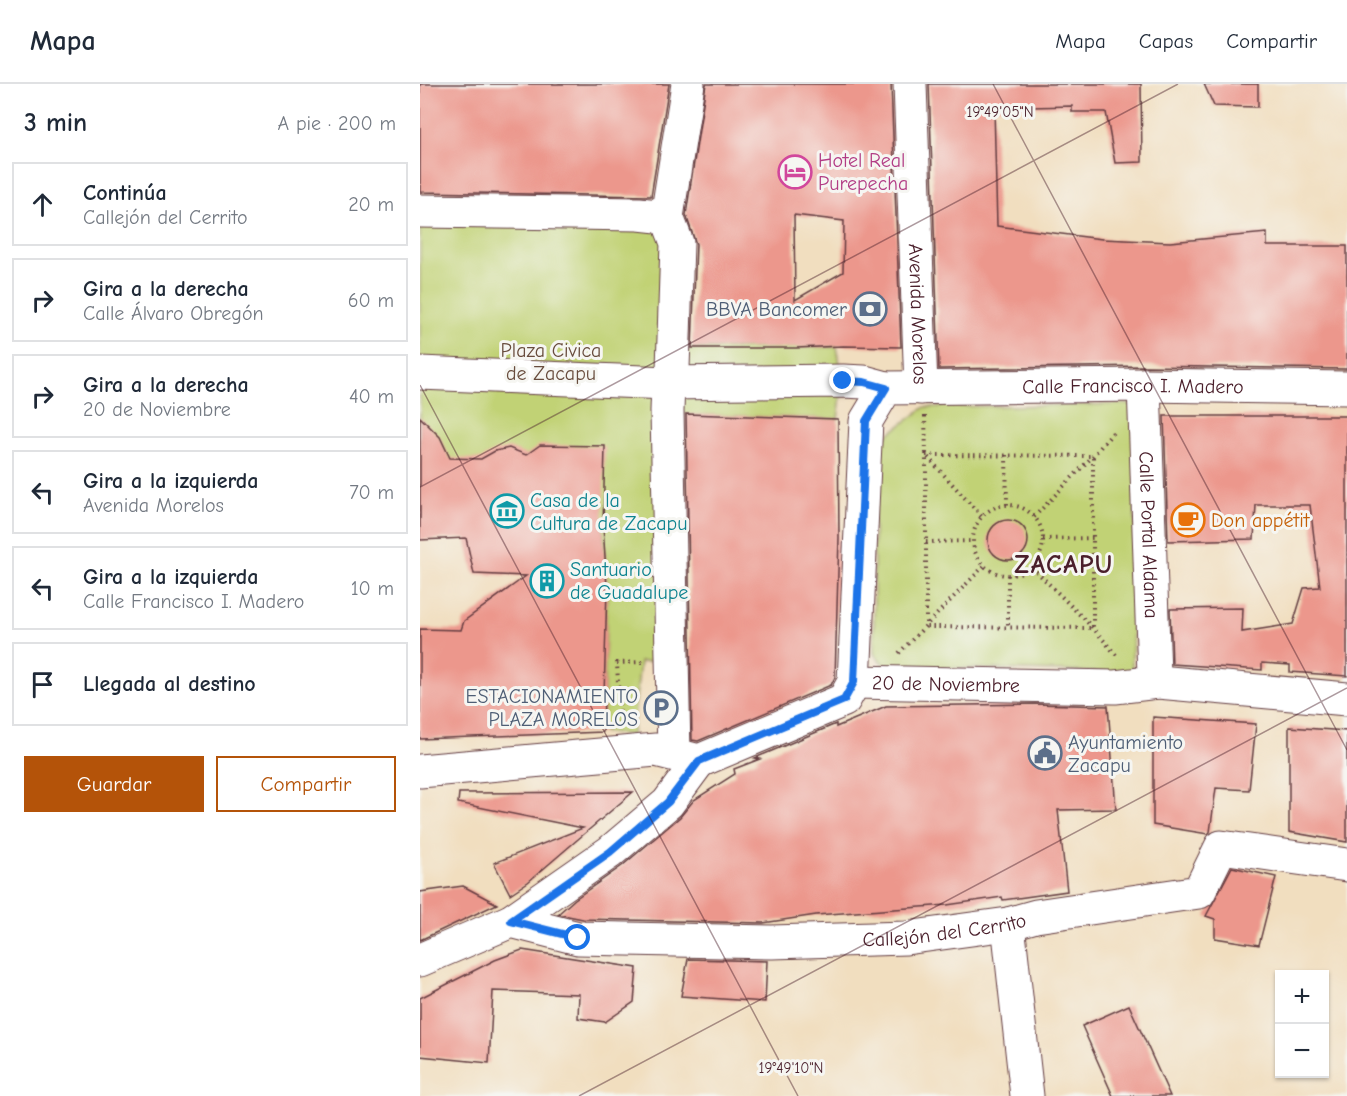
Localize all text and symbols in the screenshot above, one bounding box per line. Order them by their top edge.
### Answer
text: Mapa [30,25,96,57]
text: Mapa [1055,29,1106,53]
text: Capas [1139,29,1193,53]
text: Compartir [1226,29,1317,53]
text: 19°49'05"N [966,103,1034,121]
text: 3 min [24,108,87,138]
text: A pie · 200 m [278,112,396,135]
place label: Hotel Real Purepecha [818,149,908,195]
hotel icon: Hotel Real Purepecha [777,154,813,190]
text: Continúa [83,180,167,206]
icon: ahead [26,188,59,221]
text: 20 m [348,193,394,216]
text: Callejón del Cerrito [83,206,248,229]
street label: Avenida Morelos [904,243,932,385]
text: Gira a la derecha [83,276,249,302]
icon: right [26,284,59,317]
text: 60 m [348,289,394,312]
bank icon: BBVA Bancomer [852,291,888,327]
place label: BBVA Bancomer [706,298,847,321]
text: Calle Álvaro Obregón [83,302,264,325]
park label: Plaza Civica de Zacapu [501,339,601,385]
route end [829,367,855,393]
text: Gira a la derecha [83,372,249,398]
street label: Calle Francisco I. Madero [1022,373,1244,398]
icon: right [26,380,59,413]
text: 40 m [349,385,394,408]
text: 20 de Noviembre [83,398,231,421]
street label: Calle Portal Aldama [1135,451,1164,619]
text: Gira a la izquierda [83,468,258,494]
icon: left [26,476,59,509]
text: 70 m [349,481,394,504]
place label: Casa de la Cultura de Zacapu [530,489,687,535]
museum icon: Casa de la Cultura de Zacapu [489,493,525,529]
text: Avenida Morelos [83,494,224,517]
cafe icon: Don appétit [1170,502,1206,538]
place label: Don appétit [1211,509,1311,532]
district label: ZACAPU [1014,550,1114,580]
place label: Santuario de Guadalupe [570,558,688,604]
building icon: Santuario de Guadalupe [529,563,565,599]
text: Gira a la izquierda [83,564,258,590]
icon: left [26,572,59,605]
text: 10 m [351,577,394,600]
text: Calle Francisco I. Madero [83,590,304,613]
icon: arrive [26,668,59,701]
text: Llegada al destino [83,671,256,697]
street label: 20 de Noviembre [872,671,1020,697]
place label: ESTACIONAMIENTO PLAZA MORELOS [465,685,638,731]
parking icon: ESTACIONAMIENTO PLAZA MORELOS [643,690,679,726]
place label: Ayuntamiento Zacapu [1068,731,1183,777]
public building icon: Ayuntamiento Zacapu [1027,735,1063,771]
button: Guardar [24,756,204,812]
button: Compartir [216,756,396,812]
street label: Callejón del Cerrito [862,908,1029,951]
route start [564,924,590,950]
map controls [1275,970,1329,1078]
button: + [1275,970,1329,1024]
button: − [1275,1024,1329,1078]
text: 19°49'10"N [759,1059,823,1077]

